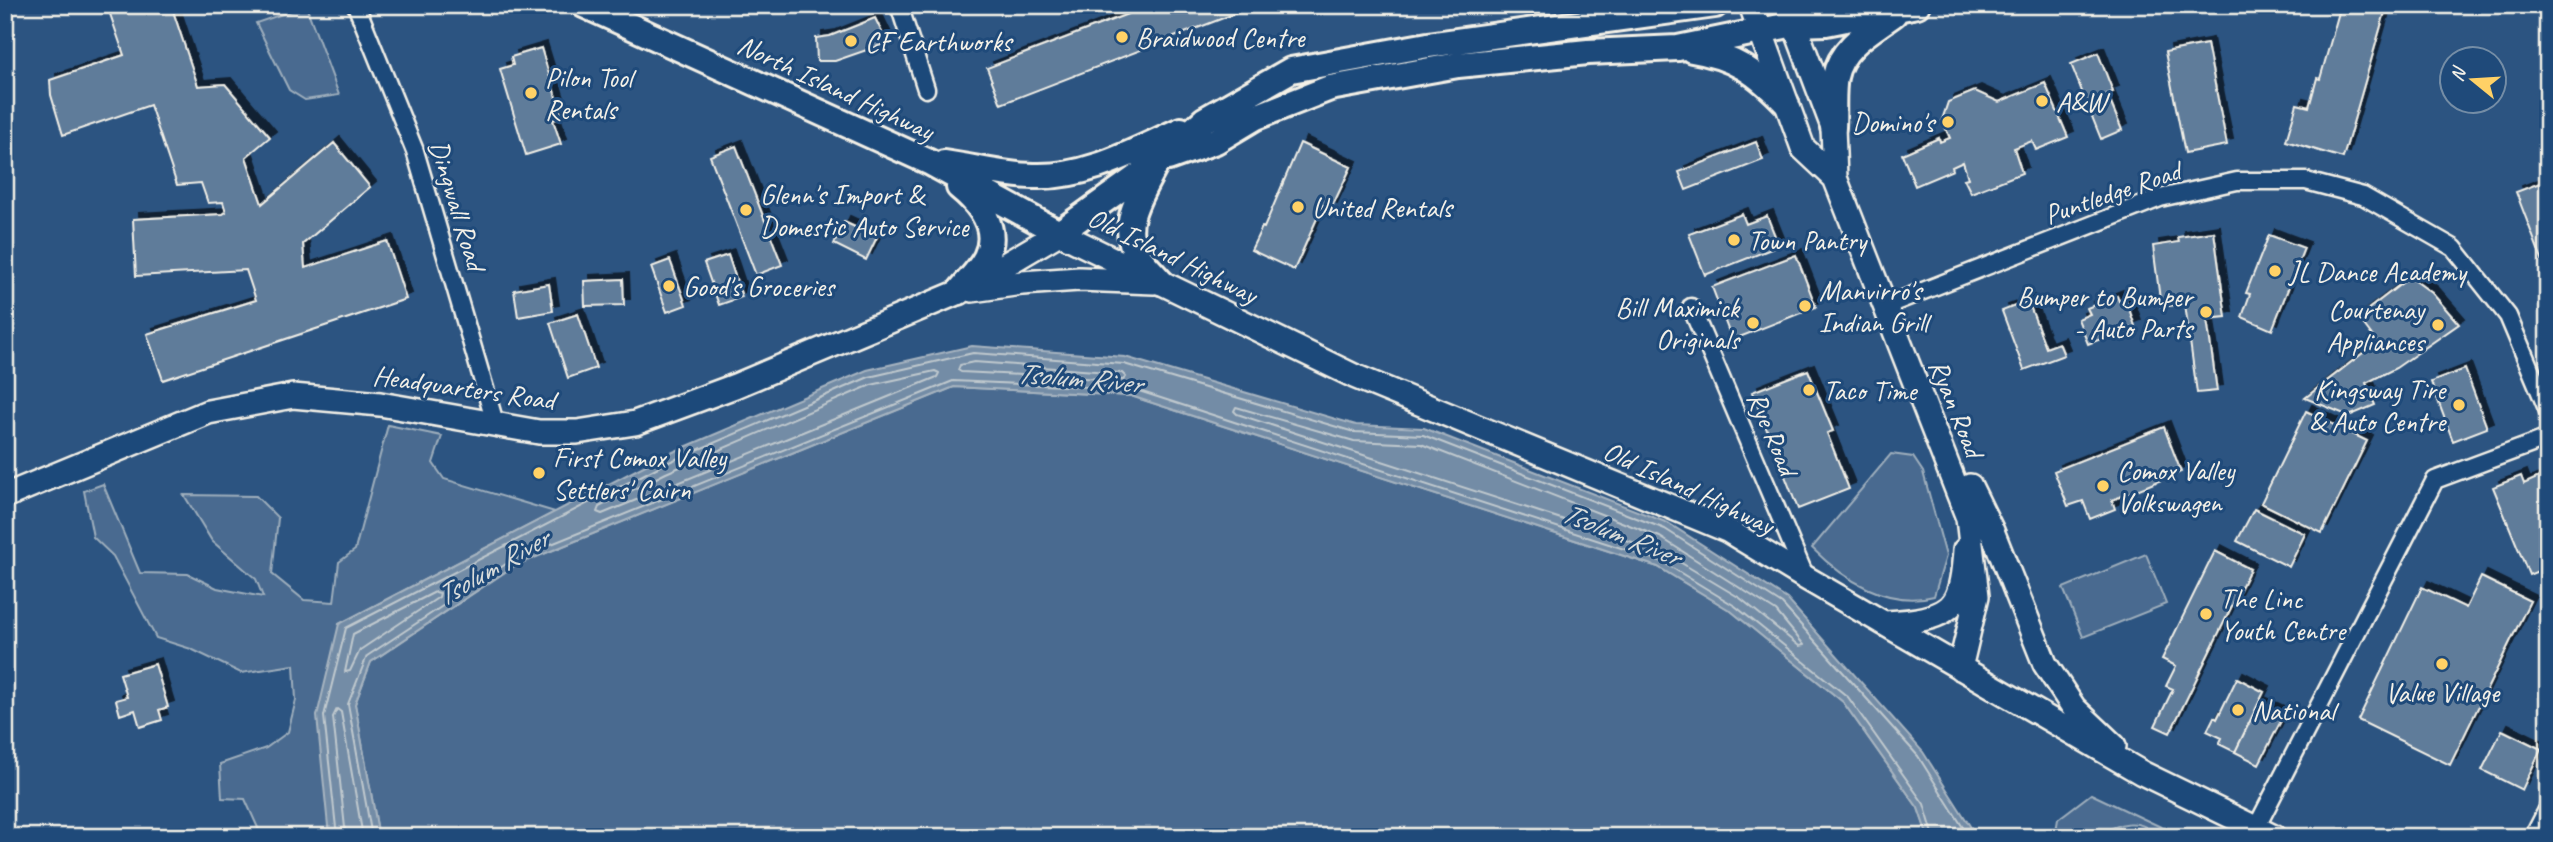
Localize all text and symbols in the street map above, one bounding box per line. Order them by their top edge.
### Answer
place label: Braidwood Centre [1136,20,1306,55]
place label: CF Earthworks [865,24,1014,59]
street label: North Island Highway [732,27,942,149]
marker: Braidwood Centre [1114,29,1130,45]
marker: CF Earthworks [843,33,859,49]
north arrow [2438,46,2508,116]
place label: Pilon Tool Rentals [545,60,638,127]
text: N [2445,63,2472,84]
place label: A&W [2056,84,2111,119]
marker: Pilon Tool Rentals [523,85,539,101]
marker: A&W [2034,93,2050,109]
place label: Domino's [1851,105,1936,140]
marker: Domino's [1940,114,1956,130]
street label: Dingwall Road [421,136,495,278]
street label: Puntledge Road [2039,152,2189,232]
place label: Glenn's Import & Domestic Auto Service [760,177,970,244]
place label: United Rentals [1312,190,1454,225]
street label: Old Island Highway [1082,199,1265,313]
marker: United Rentals [1290,199,1306,215]
marker: Glenn's Import & Domestic Auto Service [738,202,754,218]
place label: Town Pantry [1748,223,1868,258]
marker: Town Pantry [1726,232,1742,248]
place label: JL Dance Academy [2287,254,2468,289]
marker: JL Dance Academy [2267,263,2283,279]
place label: Good's Groceries [683,269,837,304]
place label: Manvirro's Indian Grill [1819,273,1933,340]
marker: Good's Groceries [661,278,677,294]
place label: Bumper to Bumper - Auto Parts [2017,279,2195,346]
place label: Bill Maximick Originals [1615,290,1741,357]
place label: Courtenay Appliances [2327,292,2426,359]
marker: Manvirro's Indian Grill [1797,298,1813,314]
marker: Bumper to Bumper - Auto Parts [2198,304,2214,320]
marker: Bill Maximick Originals [1745,315,1761,331]
marker: Courtenay Appliances [2430,317,2446,333]
water label: Tsolum River [1015,354,1147,403]
street label: Ryan Road [1921,354,1993,466]
street label: Headquarters Road [371,357,561,418]
place label: Kingsway Tire & Auto Centre [2309,372,2447,439]
place label: Taco Time [1823,373,1918,408]
marker: Taco Time [1801,382,1817,398]
street label: Rye Road [1739,386,1807,484]
marker: Kingsway Tire & Auto Centre [2451,397,2467,413]
street label: Old Island Highway [1598,433,1782,543]
place label: First Comox Valley Settlers' Cairn [553,440,728,507]
place label: Comox Valley Volkswagen [2117,453,2237,520]
marker: First Comox Valley Settlers' Cairn [531,465,547,481]
marker: Comox Valley Volkswagen [2095,478,2111,494]
water label: Tsolum River [1556,493,1690,577]
water label: Tsolum River [429,517,559,615]
place label: The Linc Youth Centre [2220,581,2347,648]
marker: The Linc Youth Centre [2198,606,2214,622]
marker: Value Village [2434,656,2450,672]
place label: Value Village [2385,675,2501,710]
place label: National [2252,693,2340,728]
marker: National [2230,702,2246,718]

